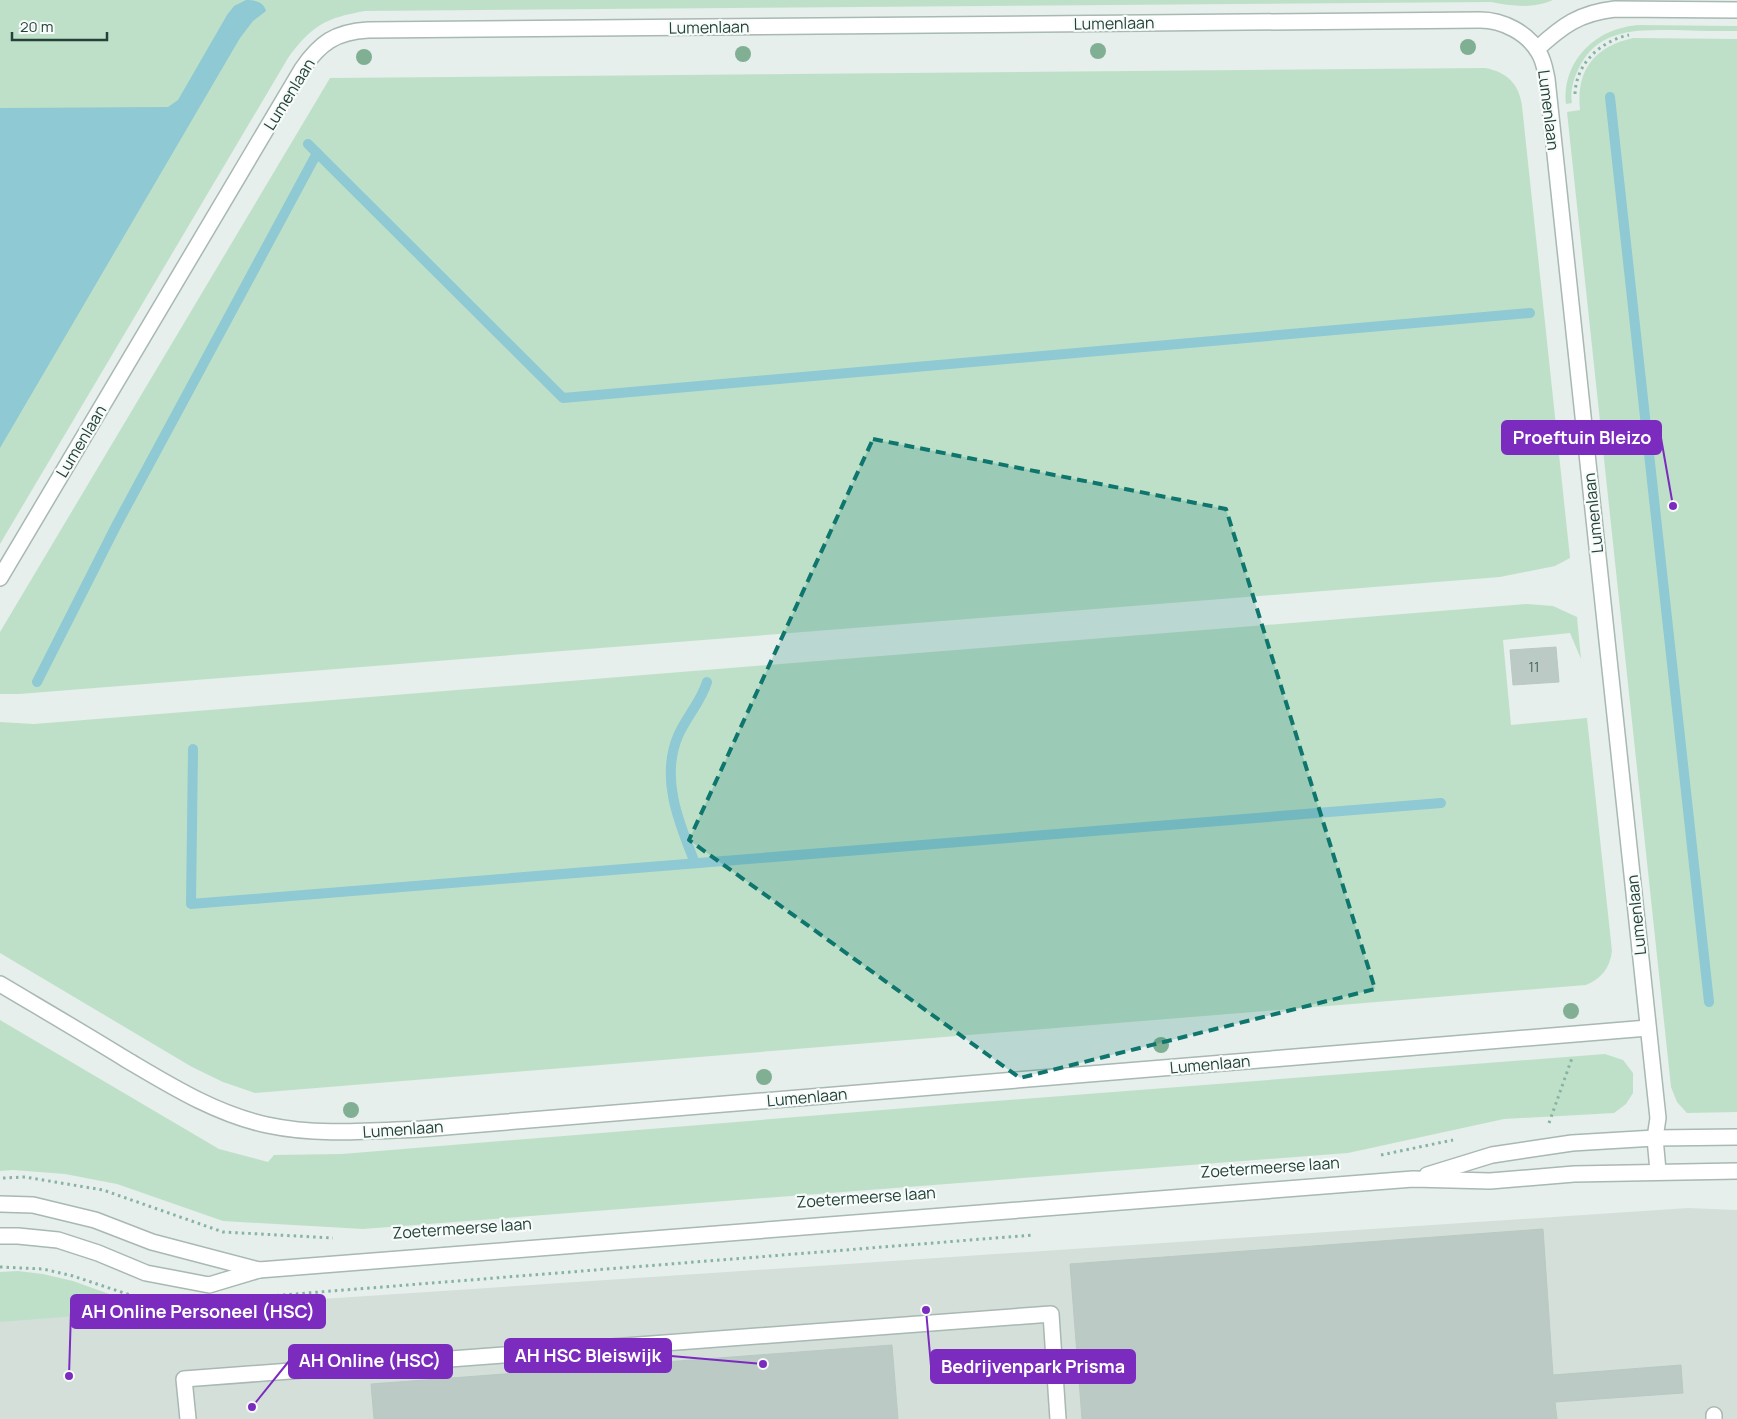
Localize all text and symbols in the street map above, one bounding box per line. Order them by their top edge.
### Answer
scale bar [12,10,108,42]
street label: Lumenlaan [1073,11,1155,35]
street label: Lumenlaan [668,15,750,39]
text: 20 m [20,16,53,37]
street label: Lumenlaan [258,54,320,134]
street label: Lumenlaan [1533,69,1565,151]
street label: Lumenlaan [51,401,111,481]
callout: Proeftuin Bleizo [1502,421,1661,454]
text: Proeftuin Bleizo [1513,425,1651,449]
street label: Lumenlaan [1578,472,1608,554]
house number: 11 [1529,657,1539,676]
street label: Lumenlaan [1621,874,1651,956]
street label: Lumenlaan [1169,1050,1251,1078]
street label: Lumenlaan [766,1083,848,1111]
street label: Lumenlaan [362,1115,444,1143]
street label: Zoetermeerse laan [1200,1151,1340,1183]
street label: Zoetermeerse laan [796,1181,936,1213]
street label: Zoetermeerse laan [392,1212,532,1244]
callout: AH Online Personeel (HSC) [71,1295,325,1328]
text: AH Online Personeel (HSC) [81,1299,315,1323]
callout: AH HSC Bleiswijk [505,1339,671,1372]
text: AH HSC Bleiswijk [515,1343,663,1367]
callout: AH Online (HSC) [289,1345,452,1378]
text: AH Online (HSC) [299,1348,441,1372]
callout: Bedrijvenpark Prisma [931,1350,1135,1383]
text: Bedrijvenpark Prisma [941,1354,1125,1378]

